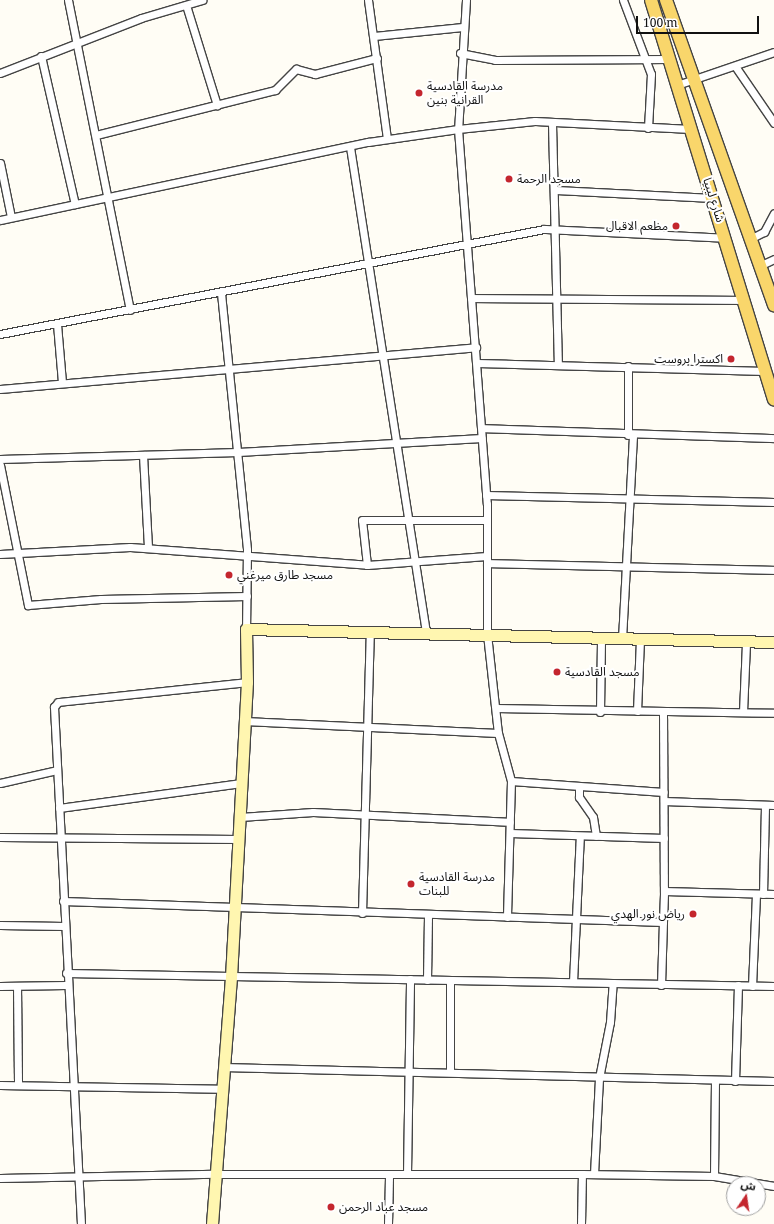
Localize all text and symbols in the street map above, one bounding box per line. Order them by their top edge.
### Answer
scale bar [638,8,761,34]
text: 100 m [643,14,678,31]
place label: مدرسة القادسية القرانية بنين [427,79,503,107]
marker: مدرسة القادسية القرانية بنين [414,88,424,98]
place label: مسجد الرحمة [517,172,581,186]
marker: مسجد الرحمة [504,174,514,184]
street label: شارع ليبيا [700,176,728,224]
place label: مظعم الاقبال [606,219,668,233]
marker: مظعم الاقبال [671,221,681,231]
place label: اكسترا بروست [654,352,723,366]
marker: اكسترا بروست [726,354,736,364]
place label: مسجد طارق ميرغني [237,568,333,582]
marker: مسجد طارق ميرغني [224,570,234,580]
place label: مسجد القادسية [565,665,639,679]
marker: مسجد القادسية [552,667,562,677]
place label: مدرسة القادسية للبنات [419,870,495,898]
marker: مدرسة القادسية للبنات [406,879,416,889]
place label: رياض نور الهدي [611,907,685,921]
marker: رياض نور الهدي [688,909,698,919]
north arrow [726,1176,766,1216]
text: ش [740,1176,758,1194]
place label: مسجد عباد الرحمن [339,1200,428,1214]
marker: مسجد عباد الرحمن [326,1202,336,1212]

